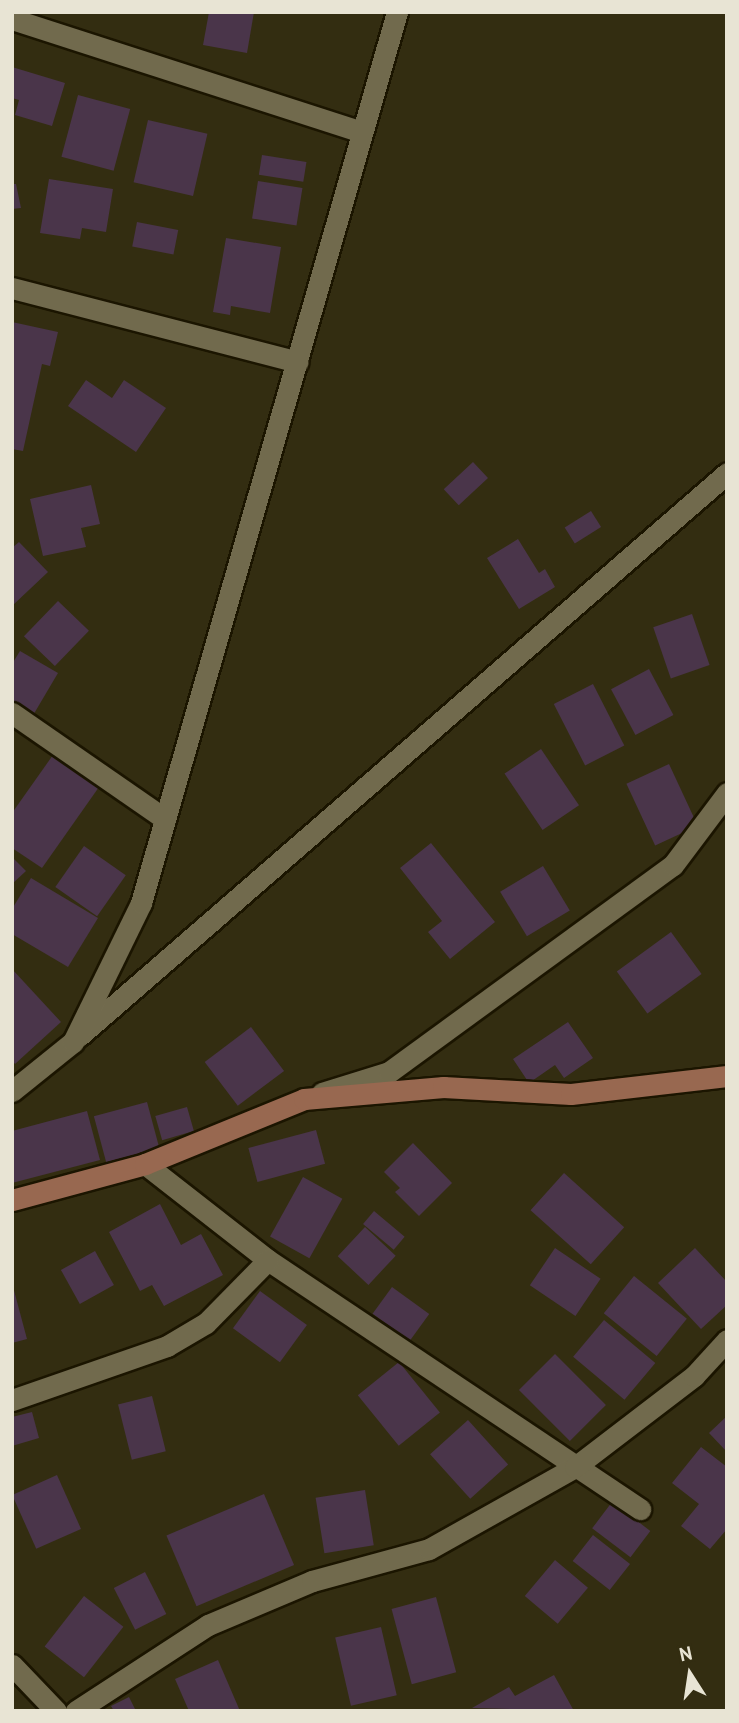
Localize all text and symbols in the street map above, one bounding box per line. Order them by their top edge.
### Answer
north arrow [655,1639,725,1709]
text: N [677,1640,694,1666]

